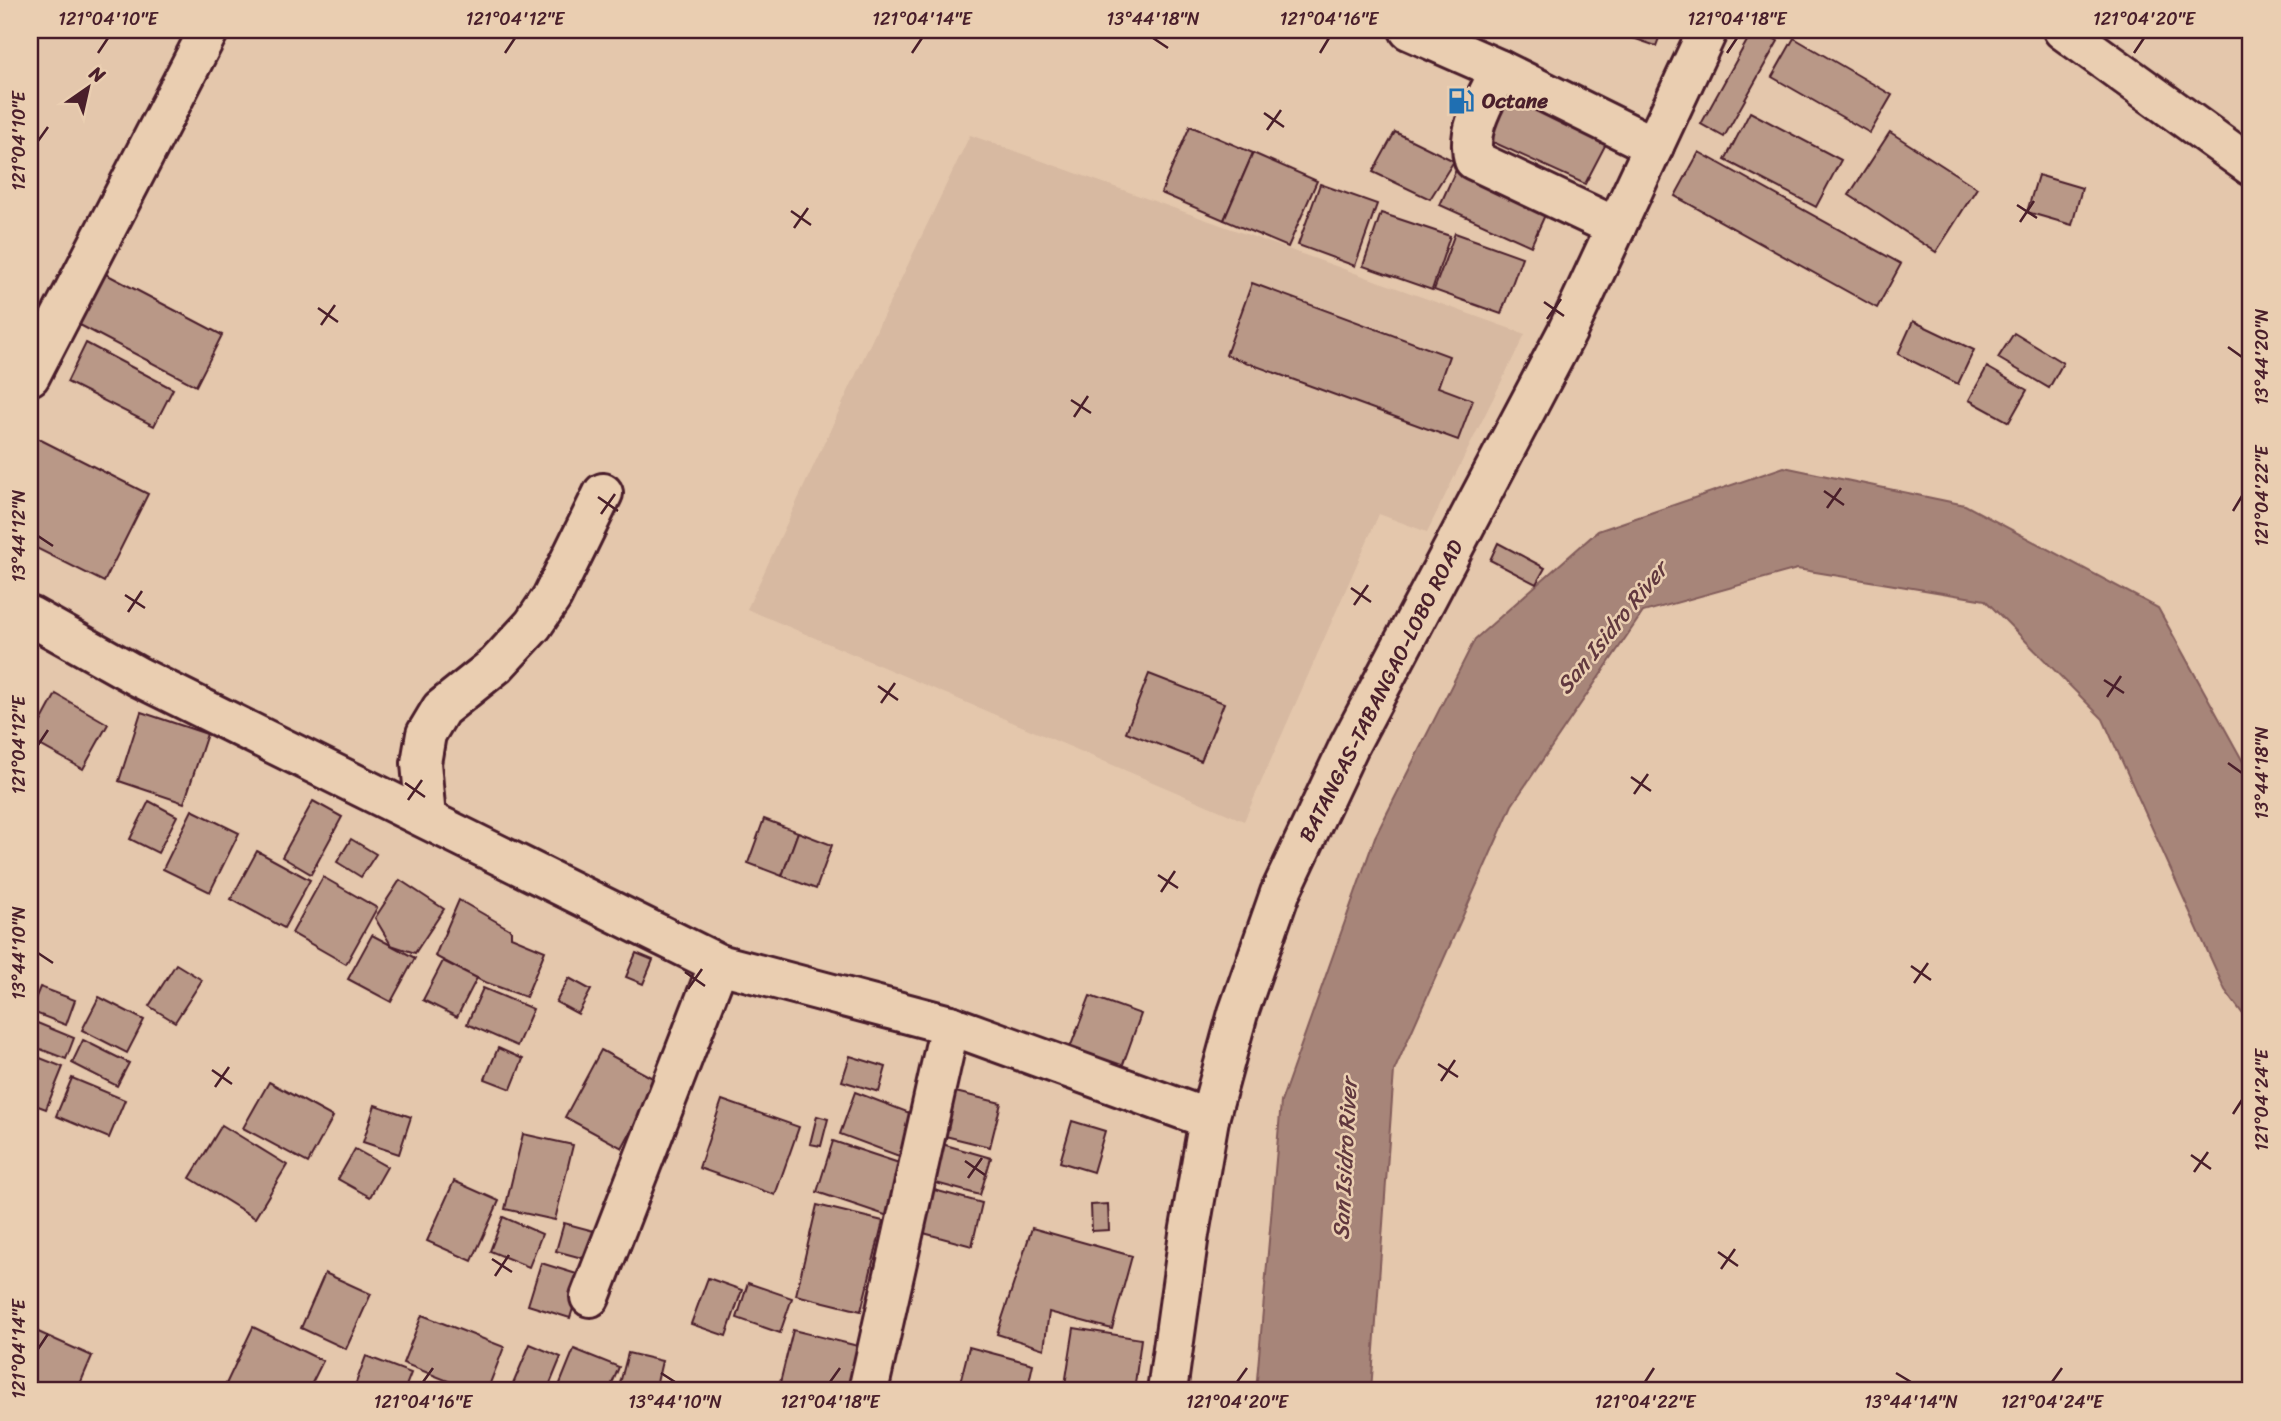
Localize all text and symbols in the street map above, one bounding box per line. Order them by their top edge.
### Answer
text: 121°04'10"E [58,3,159,35]
text: 121°04'12"E [466,3,565,35]
text: 121°04'14"E [872,3,973,35]
text: 13°44'18"N [1106,3,1200,35]
text: 121°04'16"E [1280,3,1379,35]
text: 121°04'18"E [1688,3,1787,35]
text: 121°04'20"E [2093,3,2196,35]
north arrow [52,52,122,122]
text: N [82,56,113,92]
place label: Octane [1482,82,1548,120]
fuel station icon: Octane [1446,86,1476,116]
text: 121°04'10"E [3,90,35,191]
text: 13°44'20"N [2246,308,2278,405]
text: 121°04'22"E [2246,444,2278,547]
text: 13°44'12"N [3,489,35,582]
street label: BATANGAS-TABANGAO-LOBO ROAD [1288,533,1474,849]
water label: San Isidro River [1545,550,1681,704]
text: 121°04'12"E [3,695,35,794]
text: 13°44'18"N [2246,726,2278,820]
text: 13°44'10"N [3,906,35,1000]
text: 121°04'24"E [2246,1048,2278,1151]
water label: San Isidro River [1320,1074,1370,1241]
text: 121°04'14"E [3,1298,35,1399]
text: 121°04'16"E [374,1386,473,1418]
text: 13°44'10"N [628,1386,722,1418]
text: 121°04'18"E [781,1386,880,1418]
text: 121°04'20"E [1186,1386,1289,1418]
text: 121°04'22"E [1594,1386,1697,1418]
text: 13°44'14"N [1864,1386,1958,1418]
text: 121°04'24"E [2001,1386,2104,1418]

